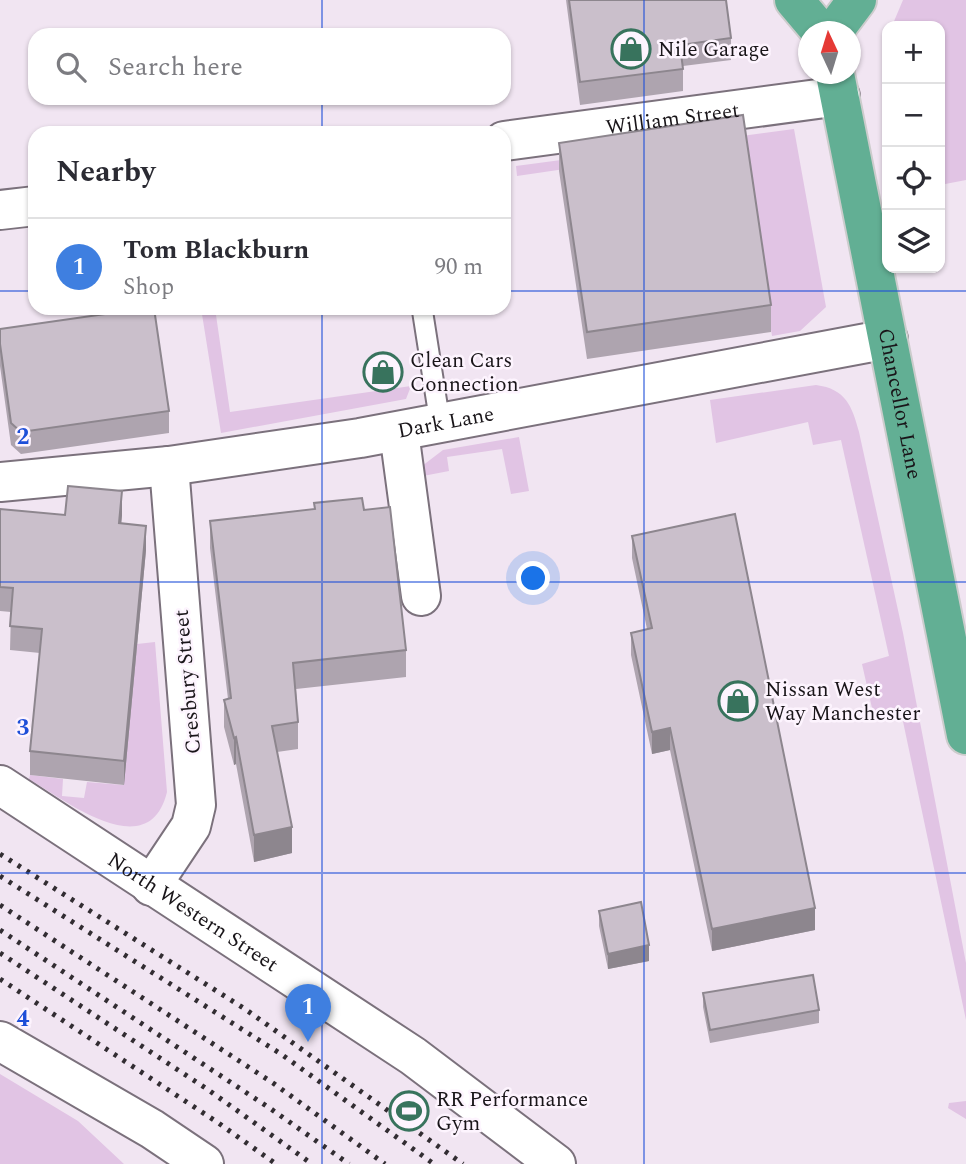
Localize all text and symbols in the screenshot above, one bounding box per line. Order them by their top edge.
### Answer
north arrow [798,21,861,84]
map controls [882,21,945,273]
button: + [882,21,945,84]
search box [28,28,511,105]
shop icon: Nile Garage [610,28,652,70]
place label: Nile Garage [658,34,769,66]
text: Search here [108,47,243,87]
icon: search [52,48,90,86]
button: − [882,84,945,147]
street label: William Street [604,95,742,144]
button: locate [882,147,945,210]
text: Nearby [56,149,155,195]
button: layers [882,210,945,273]
text: Tom Blackburn [123,230,309,270]
text: 1 [73,250,85,285]
text: 90 m [434,250,483,285]
text: Shop [123,270,174,305]
street label: Chancellor Lane [869,325,930,482]
place label: Clean Cars Connection [410,345,519,401]
shop icon: Clean Cars Connection [362,351,404,393]
street label: Dark Lane [395,398,497,448]
text: 2 [17,420,30,455]
your location [516,561,550,595]
street label: Cresbury Street [166,608,210,755]
place label: Nissan West Way Manchester [765,674,921,730]
shop icon: Nissan West Way Manchester [717,680,759,722]
text: 3 [17,711,30,746]
street label: North Western Street [101,845,285,981]
pin: 1 [285,984,331,1042]
text: 4 [17,1002,30,1037]
place label: RR Performance Gym [436,1084,588,1140]
sports icon: RR Performance Gym [388,1090,430,1132]

